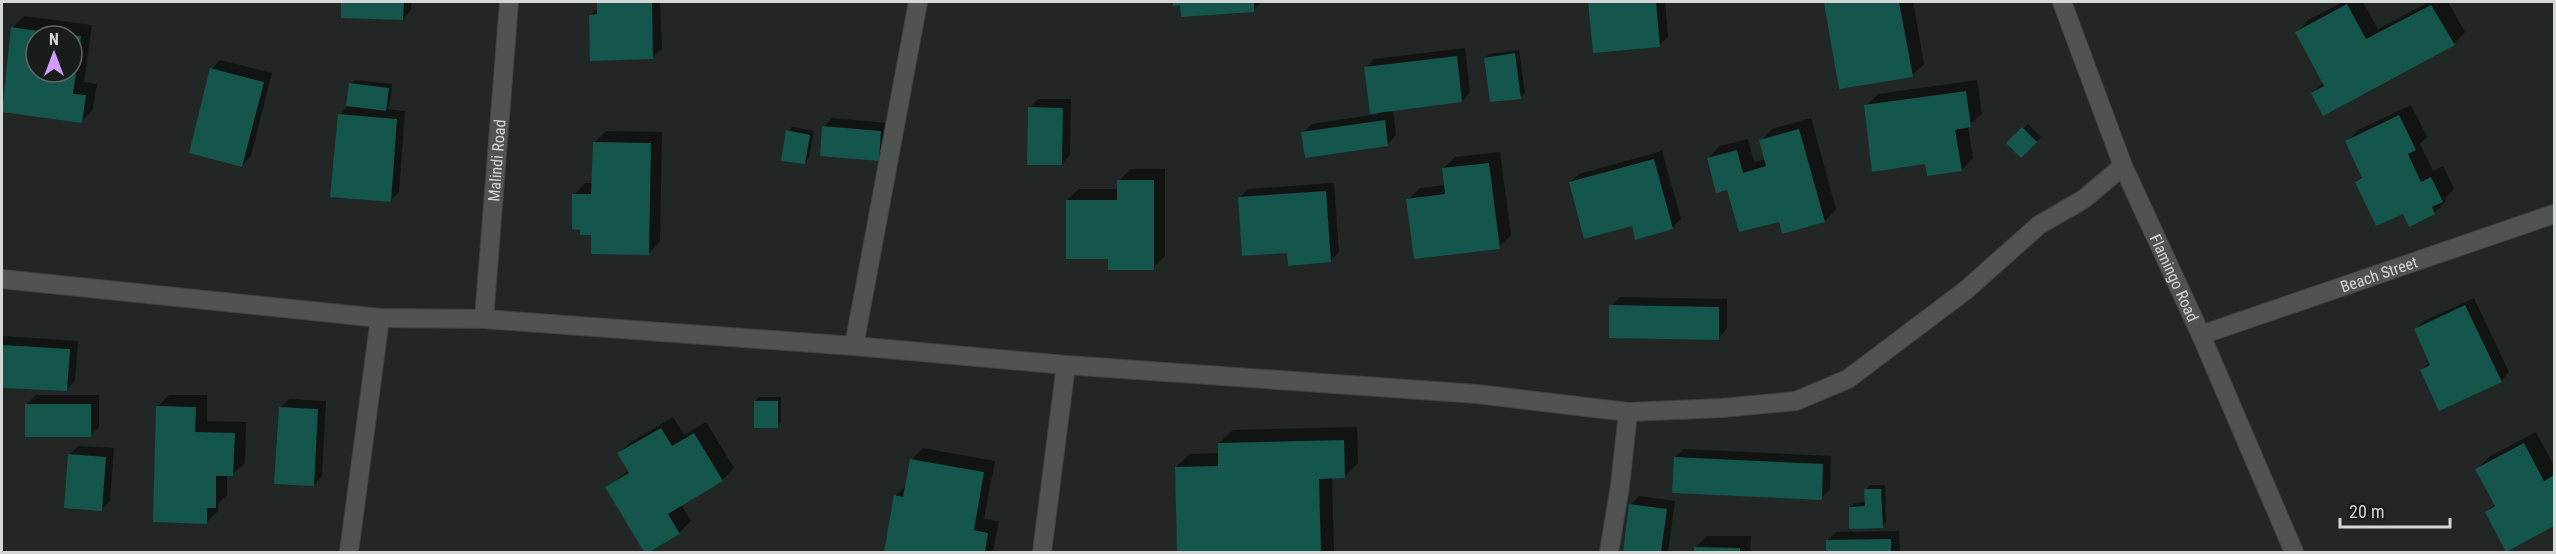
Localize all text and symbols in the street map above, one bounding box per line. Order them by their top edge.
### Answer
north arrow [24,24,84,84]
text: N [49,30,59,49]
street label: Malindi Road [484,119,510,202]
street label: Flamingo Road [2146,231,2202,325]
street label: Beach Street [2338,252,2420,297]
scale bar [2340,491,2450,529]
text: 20 m [2349,501,2384,522]

